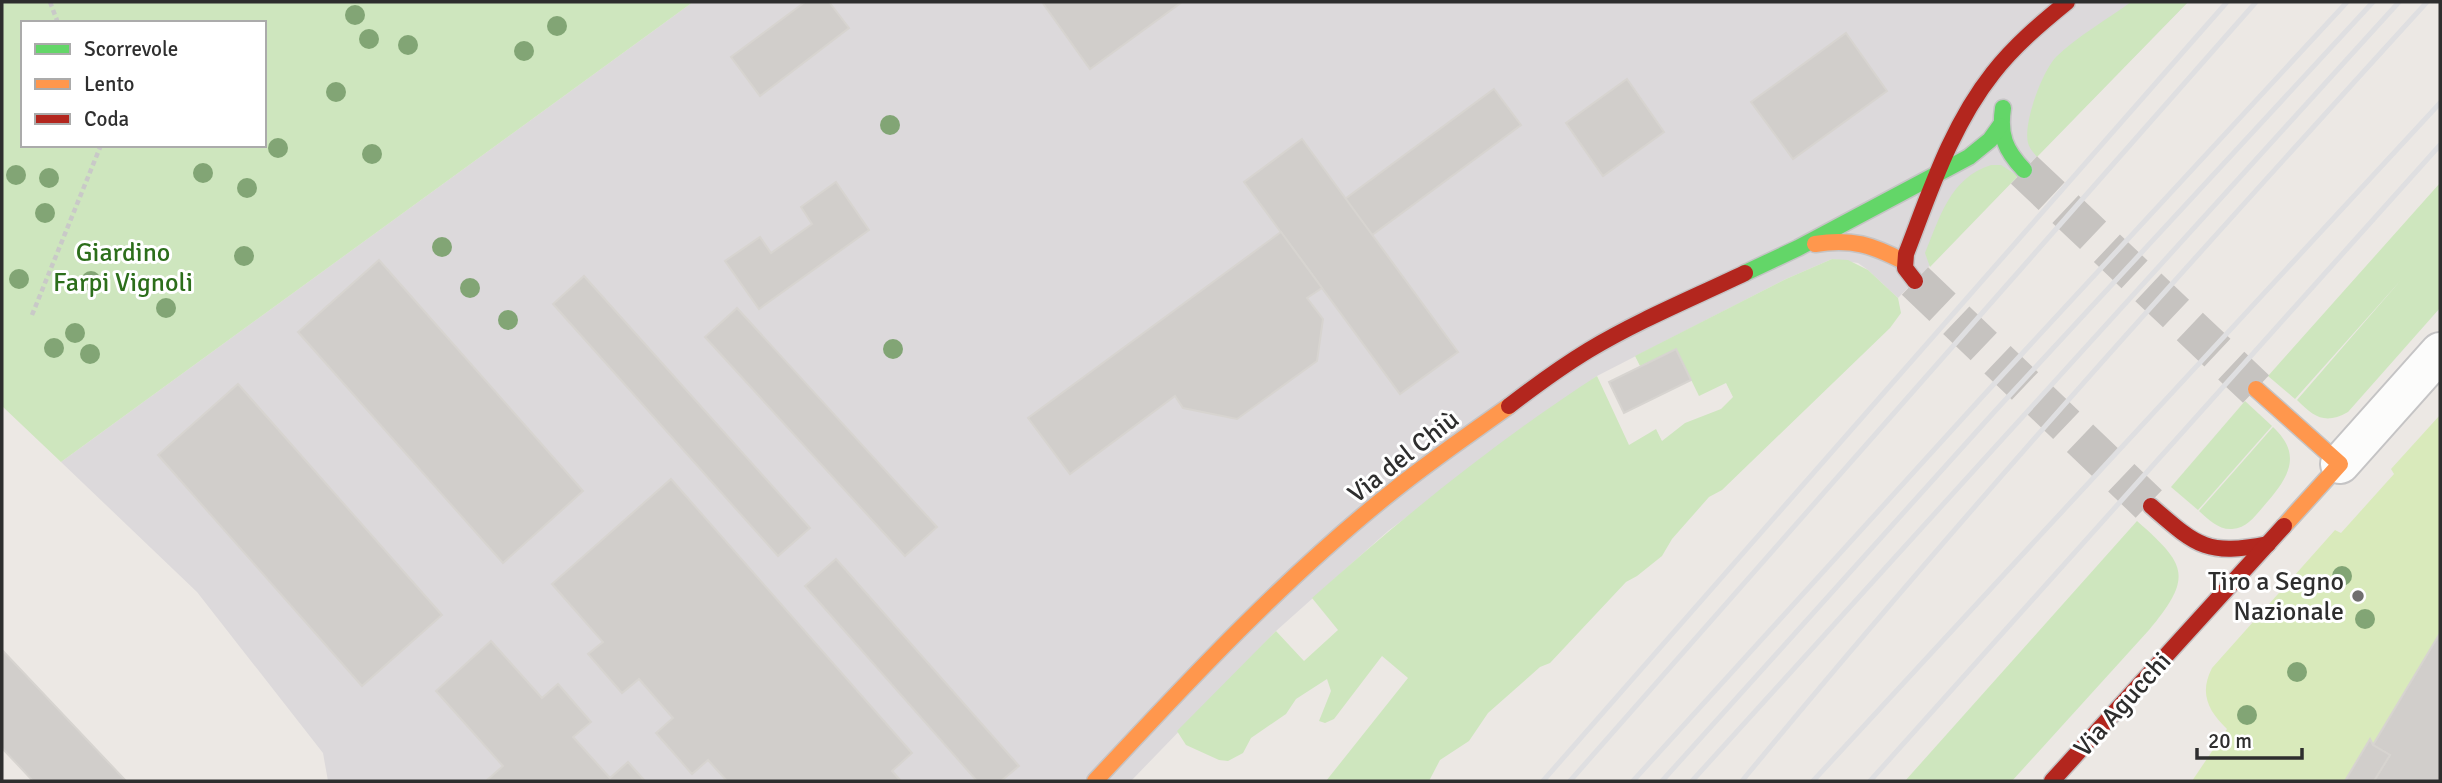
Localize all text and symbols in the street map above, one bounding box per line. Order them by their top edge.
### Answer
legend [21,21,266,147]
text: Scorrevole [84,36,178,62]
text: Lento [84,71,134,97]
text: Coda [84,106,129,132]
park label: Giardino Farpi Vignoli [53,237,193,299]
street label: Via del Chiù [1342,403,1466,510]
place label: Tiro a Segno Nazionale [2208,566,2344,628]
marker: Tiro a Segno Nazionale [2350,588,2366,604]
street label: Via Agucchi [2067,646,2178,764]
scale bar [2197,716,2302,760]
text: 20 m [2208,728,2252,754]

